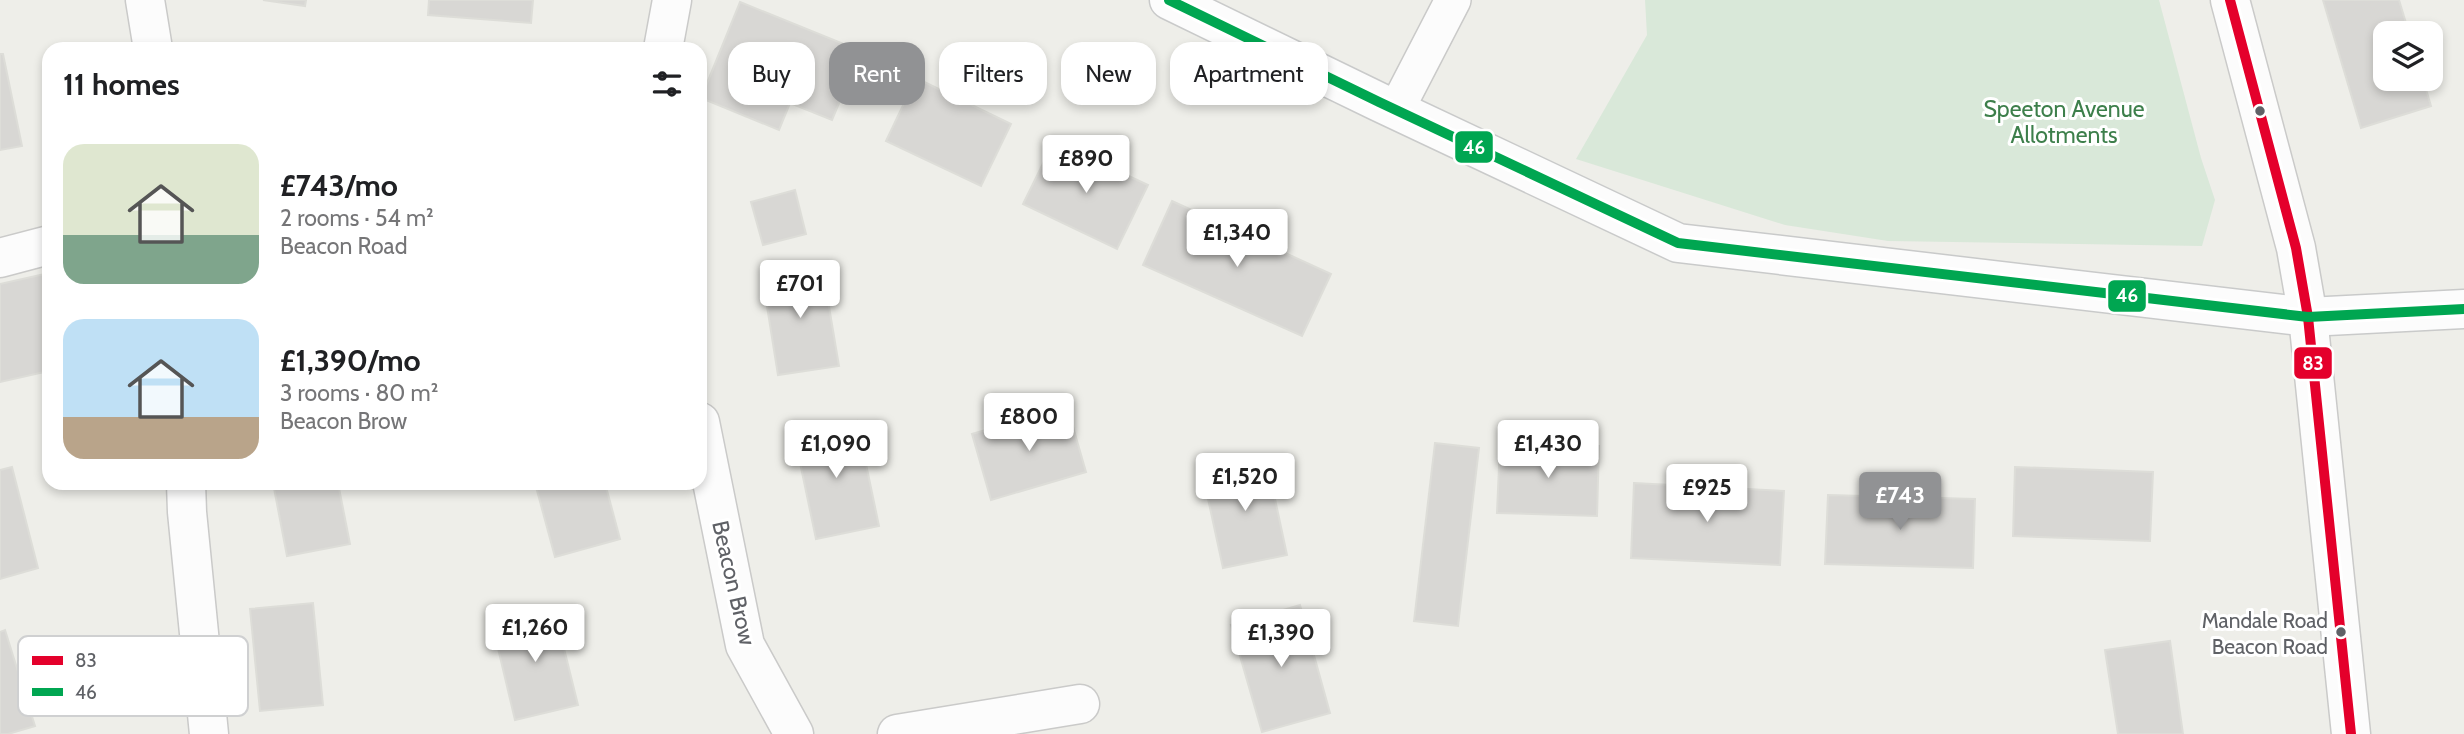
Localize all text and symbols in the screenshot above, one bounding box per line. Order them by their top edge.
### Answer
map controls [2373,21,2443,91]
button: layers [2373,21,2443,91]
chip: Buy [728,42,815,105]
chip: Rent [829,42,925,105]
chip: Filters [939,42,1047,105]
chip: New [1061,42,1156,105]
chip: Apartment [1170,42,1328,105]
icon: filters [648,65,686,103]
text: 11 homes [63,66,180,103]
park label: Speeton Avenue Allotments [1984,95,2145,149]
unlabelled marker [2253,104,2267,118]
line badge: 46 [1454,130,1494,164]
pin: £890 [1045,136,1127,195]
text: 46 [1463,136,1485,159]
text: £890 [1058,144,1114,172]
text: £743/mo [280,167,398,204]
icon: home [119,172,203,256]
text: 2 rooms · 54 m² [280,204,434,232]
pin: £1,340 [1180,210,1294,269]
text: £1,340 [1203,218,1271,246]
text: Beacon Road [280,232,407,260]
pin: £701 [759,260,841,320]
text: £701 [776,269,824,297]
line badge: 46 [2107,279,2147,313]
text: 46 [2116,284,2138,307]
text: £1,390/mo [280,342,421,379]
line badge: 83 [2293,346,2333,380]
icon: home [119,347,203,431]
text: 83 [2302,352,2324,375]
text: 3 rooms · 80 m² [280,379,438,407]
pin: £800 [988,393,1070,453]
text: £800 [1000,402,1058,430]
text: Beacon Brow [280,407,407,435]
pin: £1,090 [779,420,893,480]
pin: £1,430 [1491,420,1605,480]
text: £1,090 [801,429,871,457]
text: £1,430 [1514,429,1582,457]
pin: £1,520 [1188,454,1302,513]
text: £1,520 [1212,462,1278,490]
pin: £925 [1666,464,1748,524]
pin: £743 [1859,472,1941,532]
text: £925 [1682,473,1732,501]
text: £743 [1875,481,1925,509]
street label: Beacon Brow [706,518,762,648]
pin: £1,260 [478,604,592,664]
place label: Mandale Road Beacon Road [2202,608,2328,659]
pin: £1,390 [1224,610,1338,669]
text: £1,260 [501,613,569,641]
text: £1,390 [1247,618,1315,646]
marker: Mandale Road Beacon Road [2334,625,2348,639]
legend [18,636,248,716]
text: 83 [75,649,97,672]
text: 46 [75,681,97,704]

